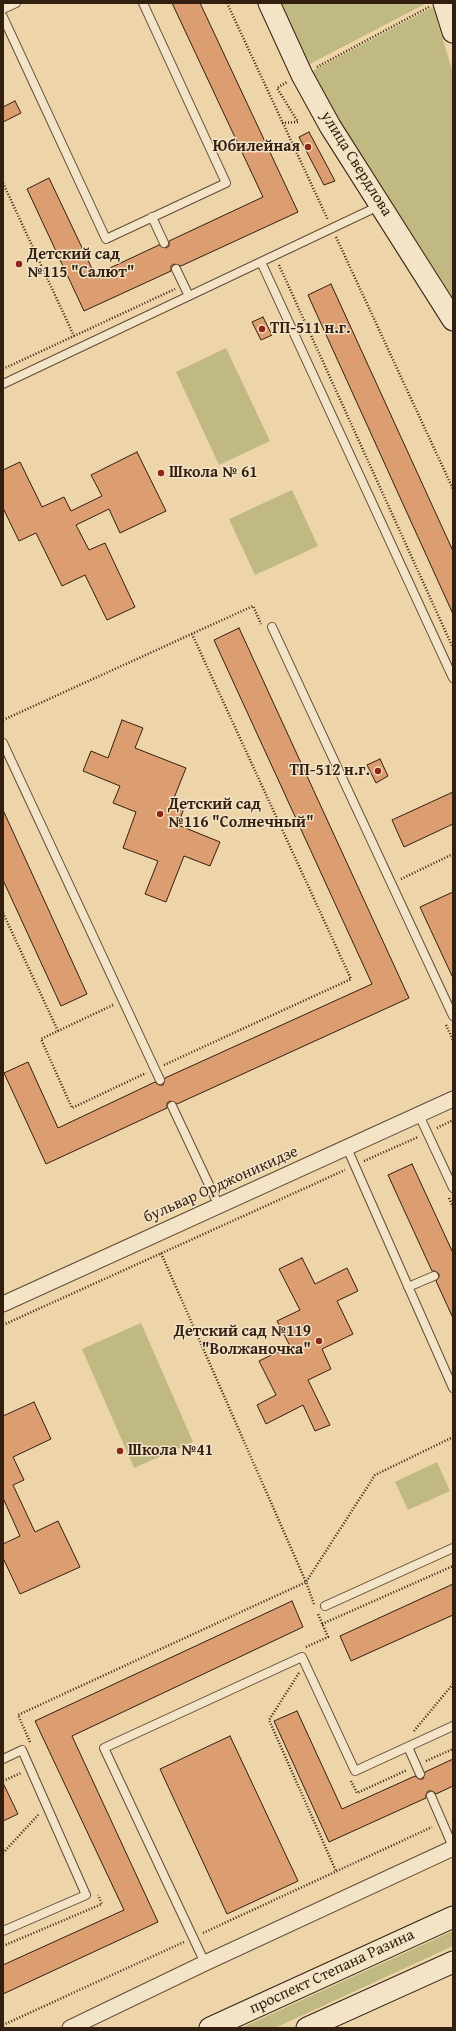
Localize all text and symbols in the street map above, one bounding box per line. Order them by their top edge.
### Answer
street label: улица Свердлова [316,108,396,220]
place label: Юбилейная [213,137,300,157]
marker: Юбилейная [303,142,313,152]
place label: Детский сад №115 "Салют" [27,245,134,283]
marker: Детский сад №115 "Салют" [14,259,24,269]
place label: ТП-511 н.г. [270,319,350,339]
marker: ТП-511 н.г. [257,324,267,334]
place label: Школа № 61 [169,463,258,483]
marker: Школа № 61 [156,468,166,478]
place label: ТП-512 н.г. [290,761,370,781]
marker: ТП-512 н.г. [373,766,383,776]
place label: Детский сад №116 "Солнечный" [168,795,314,833]
marker: Детский сад №116 "Солнечный" [155,809,165,819]
street label: бульвар Орджоникидзе [141,1142,301,1228]
place label: Детский сад №119 "Волжаночка" [174,1322,311,1360]
marker: Детский сад №119 "Волжаночка" [314,1336,324,1346]
place label: Школа №41 [128,1441,213,1461]
marker: Школа №41 [115,1446,125,1456]
street label: проспект Степана Разина [247,1925,417,2019]

